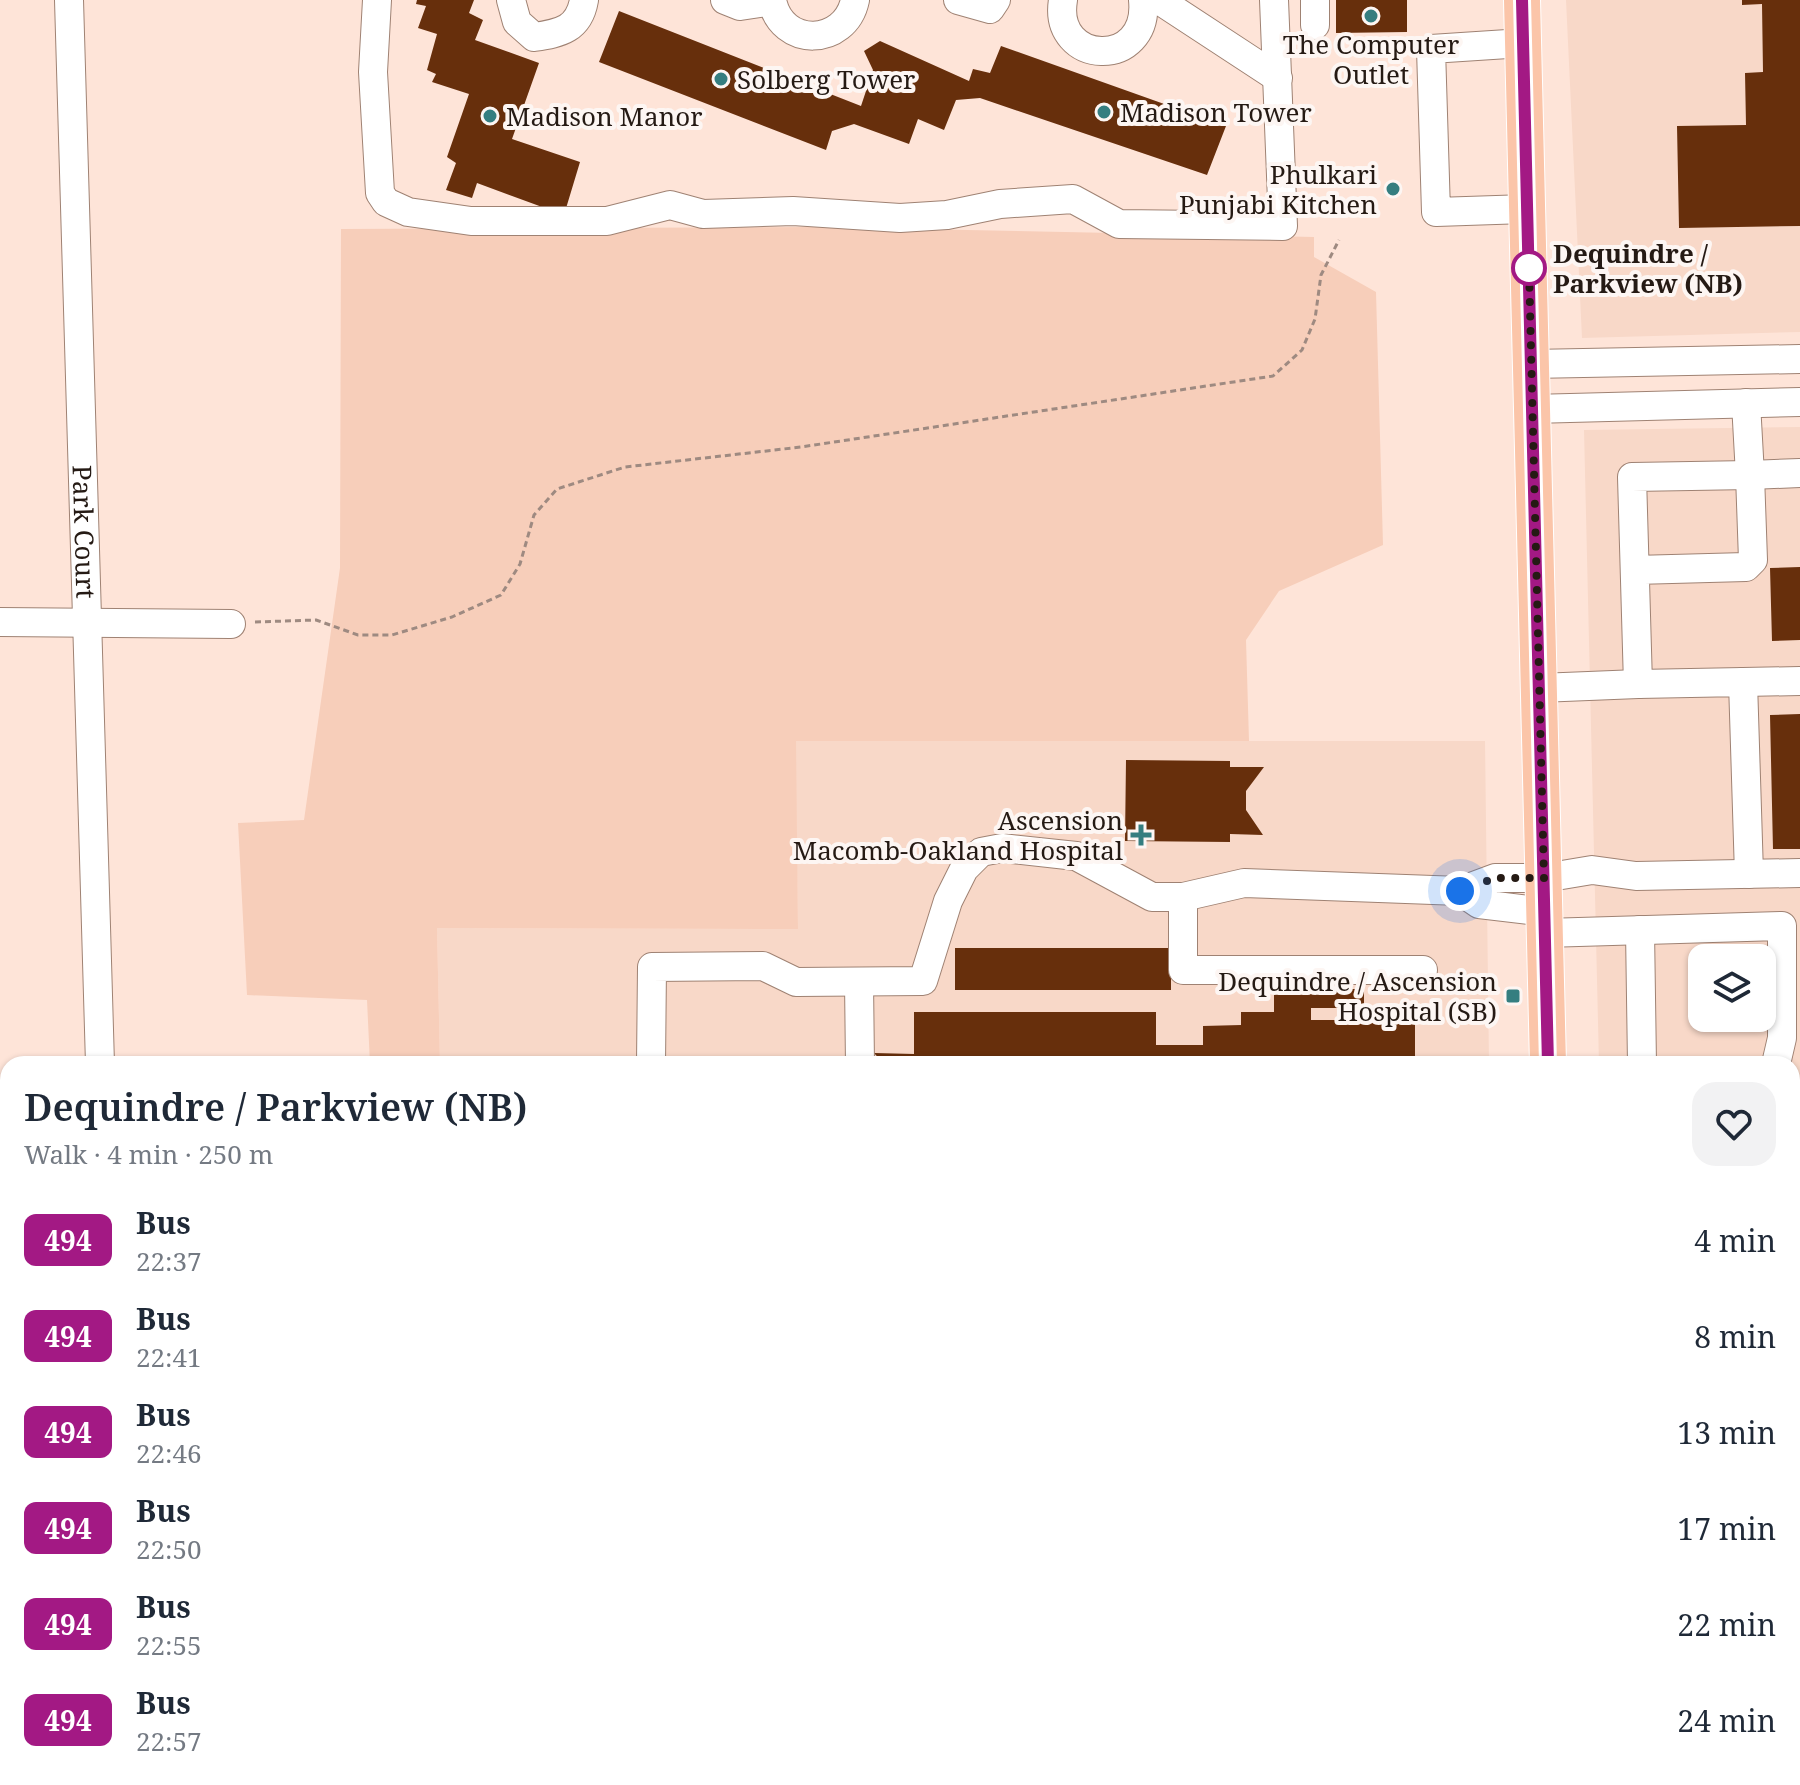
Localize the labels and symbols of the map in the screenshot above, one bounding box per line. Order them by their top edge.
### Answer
marker: The Computer Outlet [1362,7,1380,25]
place label: The Computer Outlet [1283,26,1459,92]
place label: Solberg Tower [737,61,915,97]
marker: Solberg Tower [712,70,730,88]
place label: Madison Tower [1120,94,1312,130]
place label: Madison Manor [506,98,703,134]
marker: Madison Tower [1095,103,1113,121]
marker: Madison Manor [481,107,499,125]
place label: Phulkari Punjabi Kitchen [1179,156,1377,222]
marker: Phulkari Punjabi Kitchen [1384,180,1402,198]
place label: Dequindre / Parkview (NB) [1553,235,1743,301]
marker: Dequindre / Parkview (NB) [1512,251,1546,285]
street label: Park Court [65,465,104,599]
place label: Ascension Macomb-Oakland Hospital [793,802,1123,868]
marker: Ascension Macomb-Oakland Hospital [1130,824,1152,846]
your location [1440,871,1480,911]
place label: Dequindre / Ascension Hospital (SB) [1218,963,1497,1029]
marker: Dequindre / Ascension Hospital (SB) [1504,987,1522,1005]

